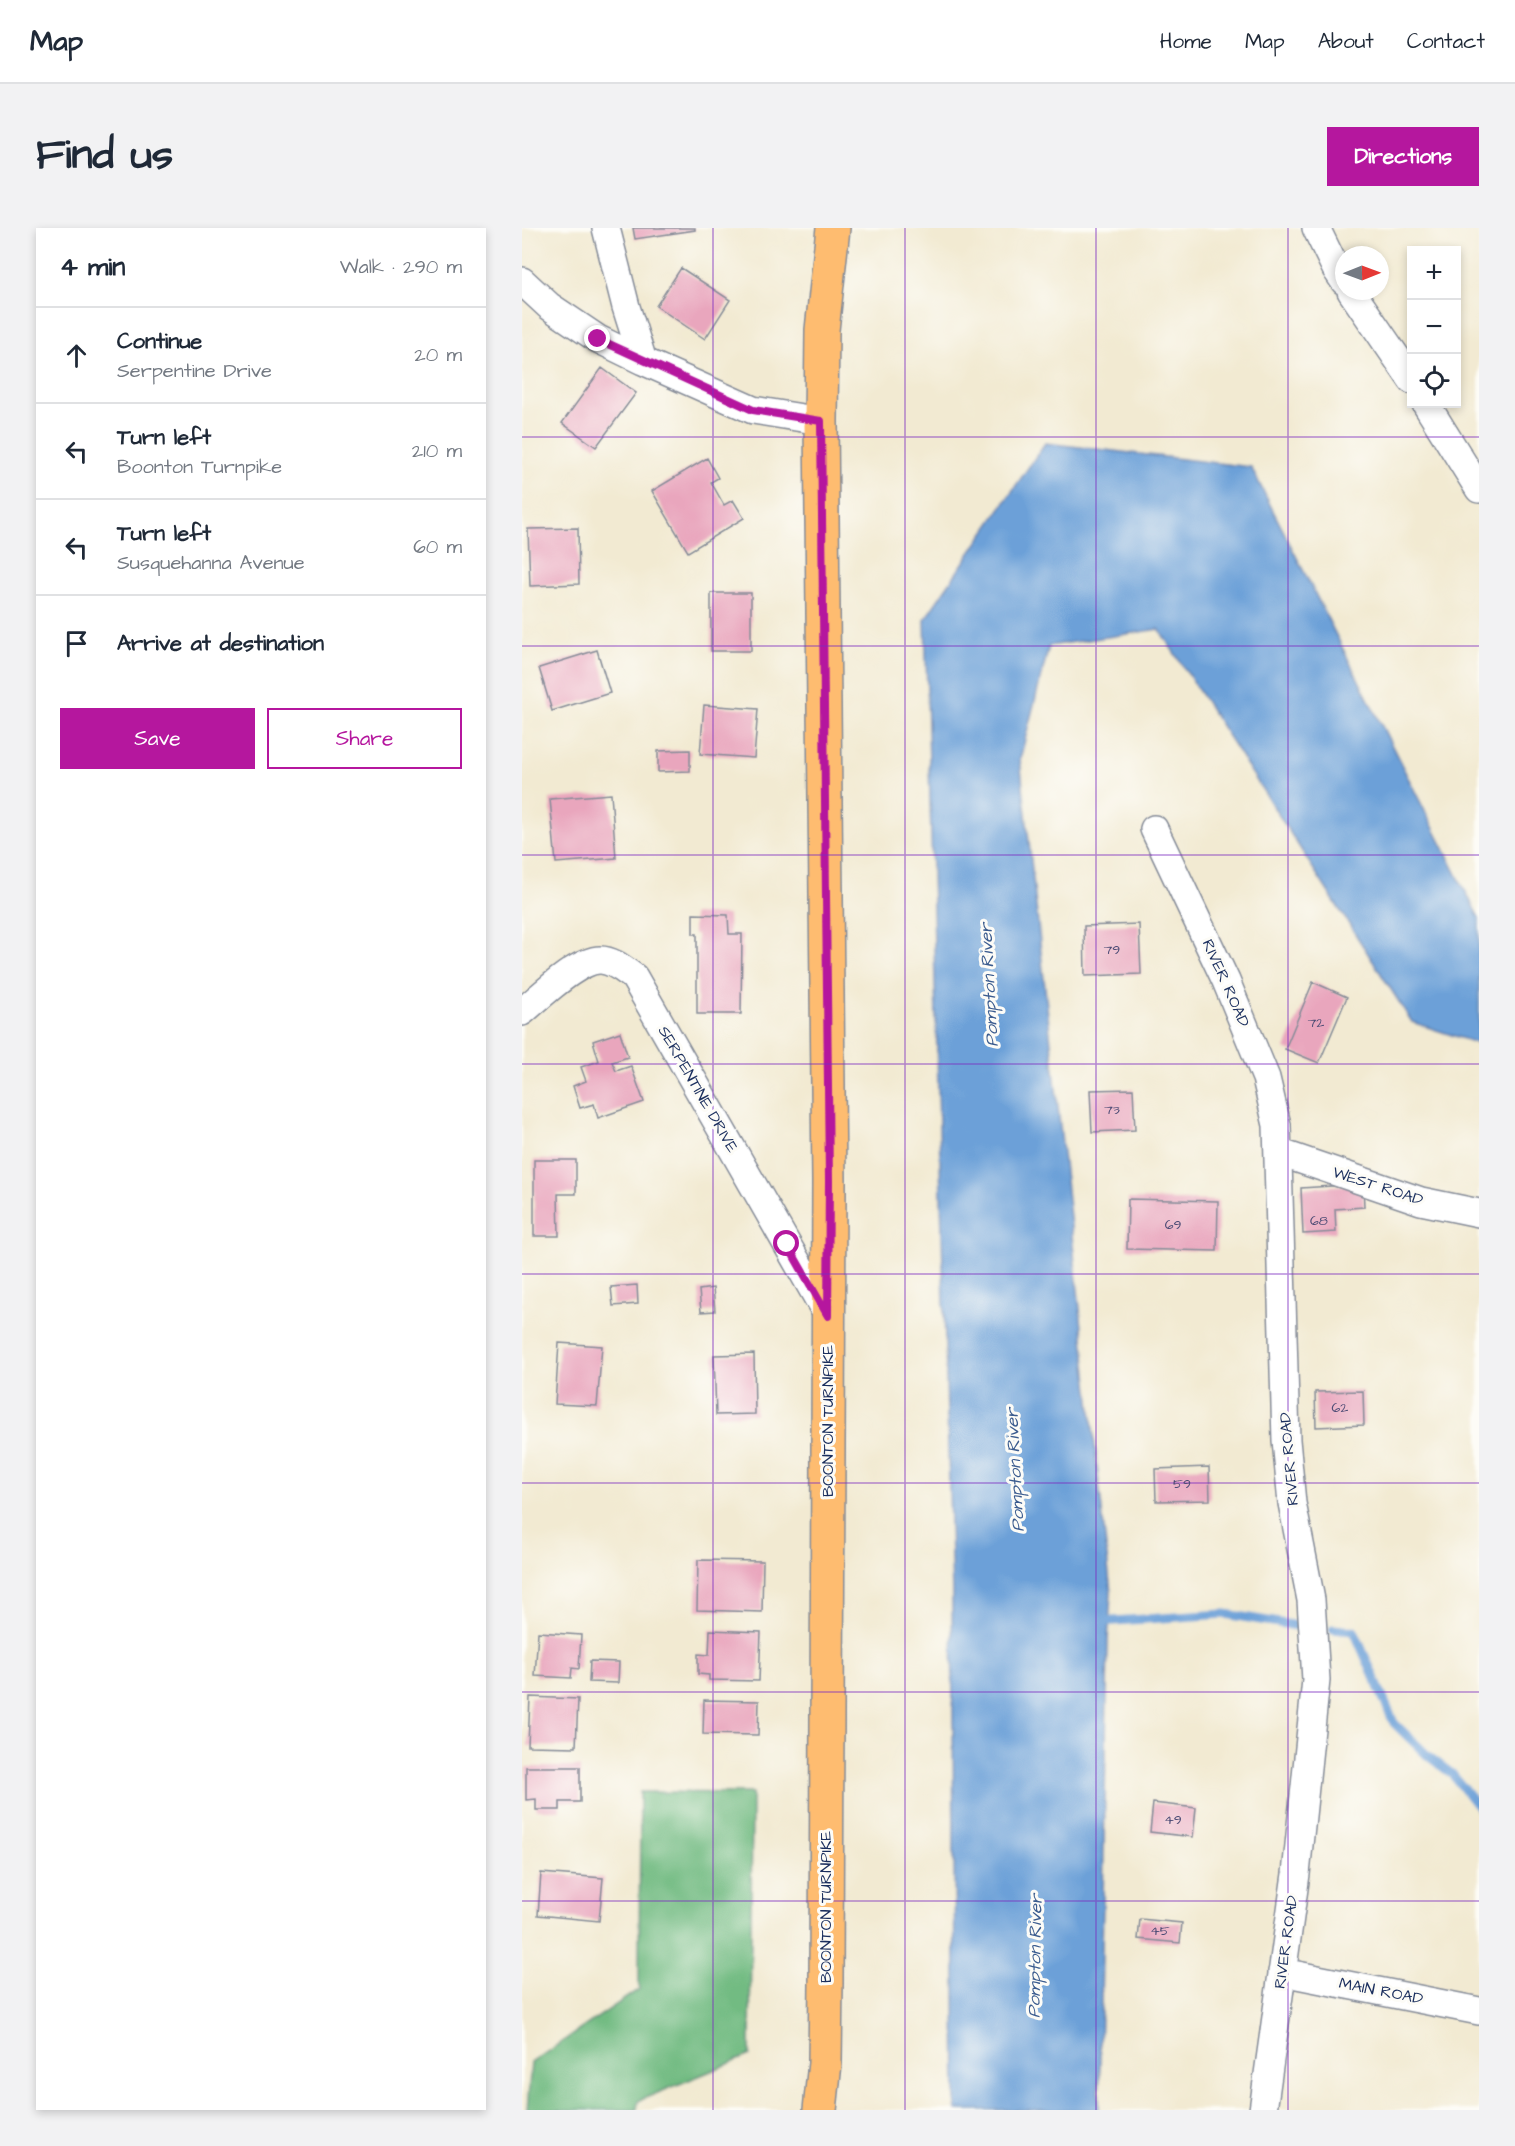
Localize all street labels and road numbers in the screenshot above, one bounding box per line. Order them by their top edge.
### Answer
street label: RIVER ROAD [1197,936,1255,1030]
street label: SERPENTINE DRIVE [653,1022,744,1157]
street label: WEST ROAD [1330,1161,1426,1211]
street label: BOONTON TURNPIKE [817,1344,839,1497]
street label: RIVER ROAD [1274,1411,1304,1507]
street label: BOONTON TURNPIKE [815,1830,837,1983]
street label: RIVER ROAD [1269,1894,1303,1990]
street label: MAIN ROAD [1337,1972,1425,2010]

